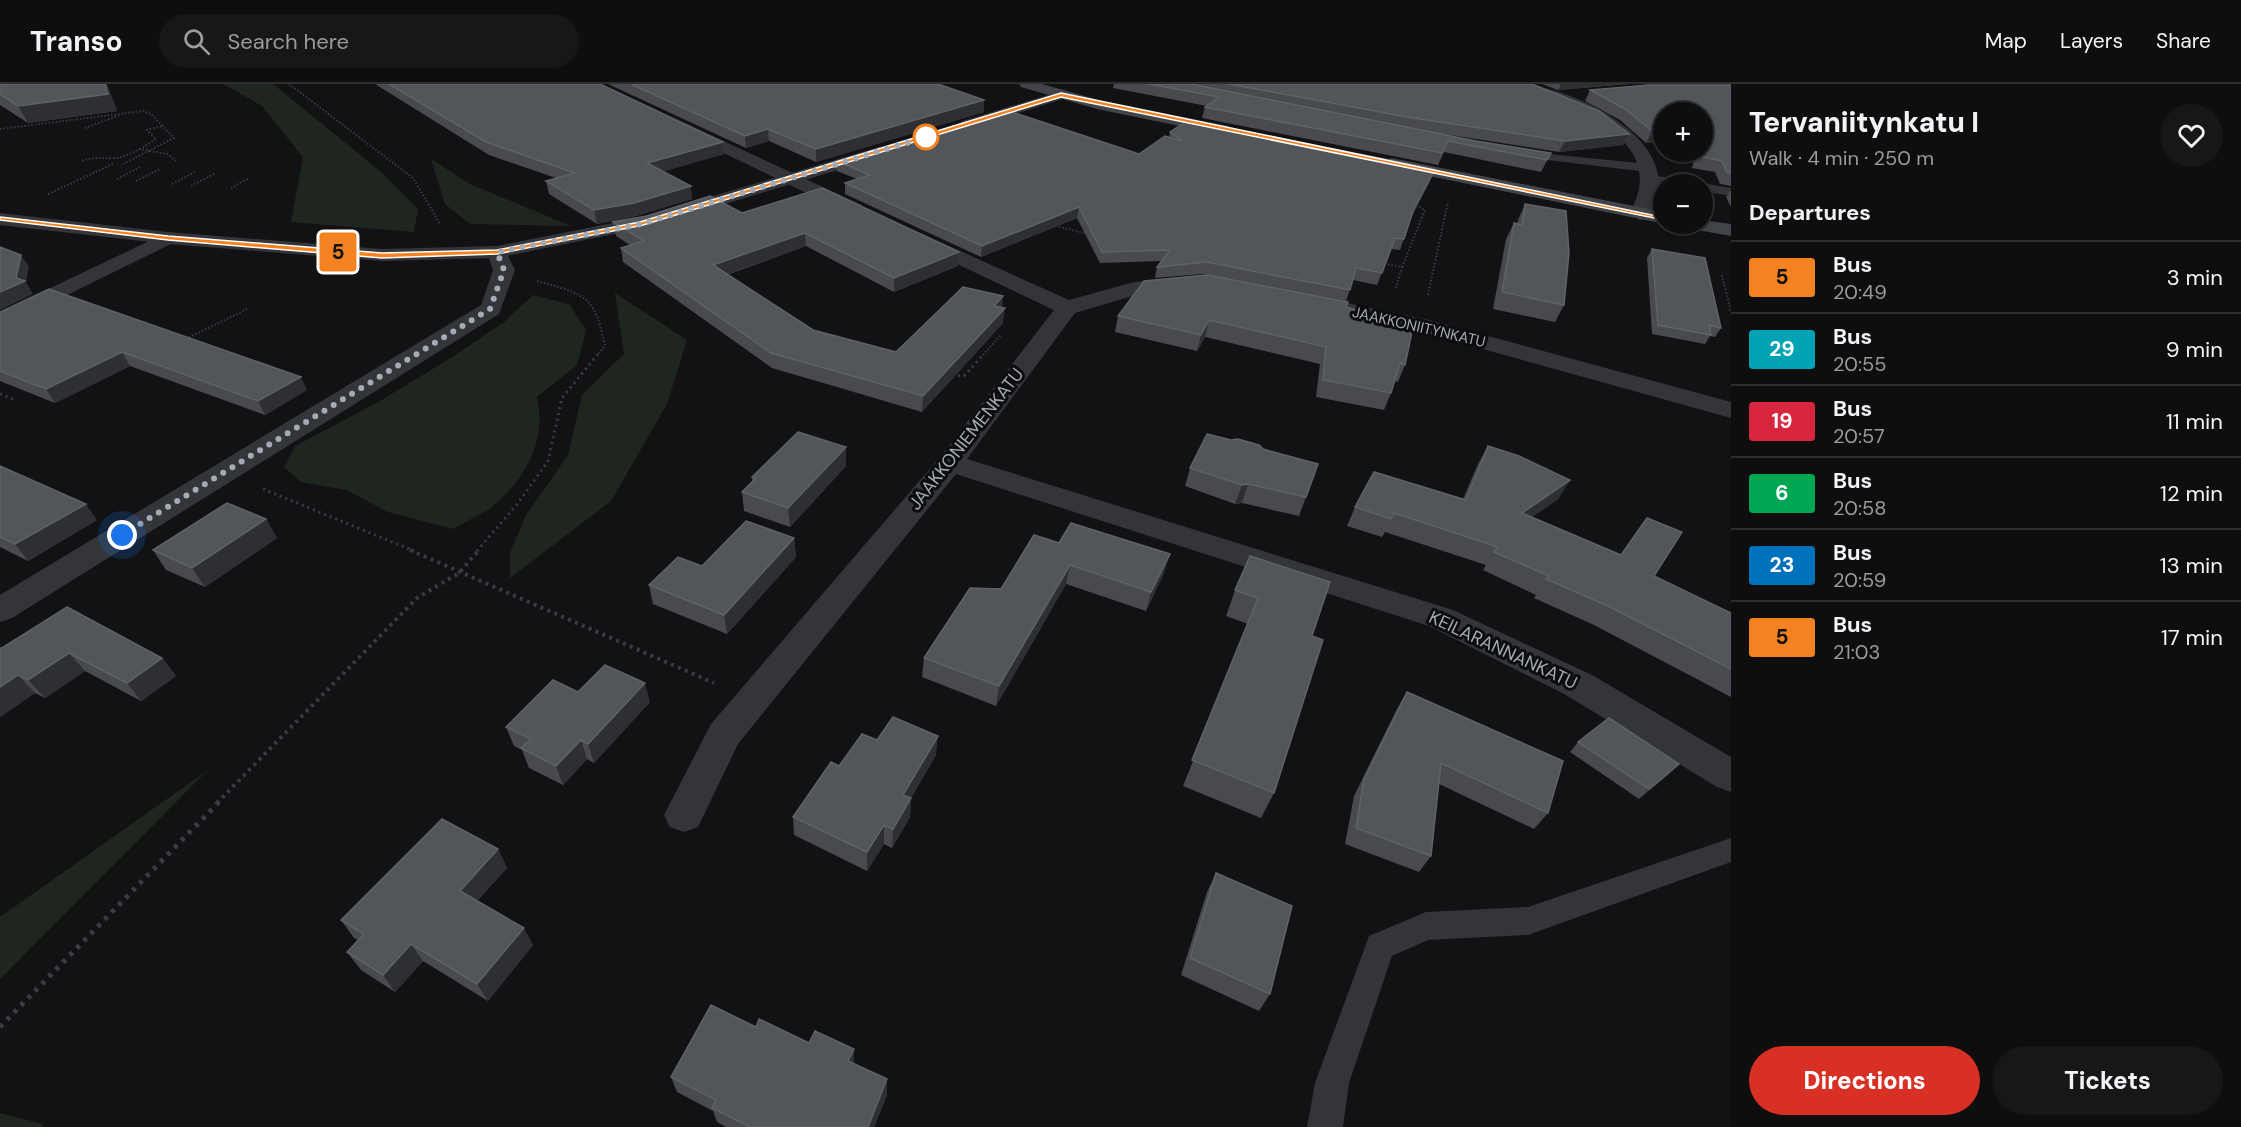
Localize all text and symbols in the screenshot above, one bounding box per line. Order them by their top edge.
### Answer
search box [159,14,579,68]
text: Transo [30,23,123,60]
icon: search [180,25,213,58]
text: Search here [228,27,349,56]
text: Map [1985,27,2027,55]
text: Layers [2060,27,2123,55]
text: Share [2156,27,2211,55]
map controls [1653,102,1713,234]
button: + [1653,102,1713,162]
text: Tervaniitynkatu I [1749,104,1979,141]
button: heart [2160,104,2223,167]
unlabelled marker [913,124,939,150]
text: Walk · 4 min · 250 m [1749,145,1934,171]
button: − [1653,174,1713,234]
text: Departures [1749,198,1871,227]
line badge: 5 [318,232,358,272]
text: 5 [331,238,345,266]
text: Bus [1833,250,1872,279]
text: 5 [1775,263,1789,291]
text: 3 min [2167,263,2223,292]
text: 20:49 [1833,279,1887,305]
street label: JAAKKONIITYNKATU [1350,302,1488,352]
text: Bus [1833,322,1872,351]
text: 29 [1769,335,1795,363]
text: 9 min [2166,335,2223,364]
text: 20:55 [1833,351,1886,377]
street label: JAAKKONIEMENKATU [903,363,1029,515]
text: Bus [1833,394,1872,423]
text: 19 [1772,407,1792,435]
text: 11 min [2166,407,2223,436]
text: 20:57 [1833,423,1885,449]
text: Bus [1833,466,1872,495]
text: 6 [1775,479,1789,507]
text: 12 min [2160,479,2223,508]
text: 20:58 [1833,495,1886,521]
your location [107,520,137,550]
text: Bus [1833,538,1872,567]
text: 23 [1770,551,1794,579]
text: 13 min [2160,551,2223,580]
text: 20:59 [1833,567,1886,593]
street label: KEILARANNANKATU [1425,605,1581,695]
text: Bus [1833,610,1872,639]
text: 5 [1775,623,1789,651]
text: 17 min [2161,623,2223,652]
text: 21:03 [1833,639,1880,665]
button: Directions [1749,1046,1980,1115]
button: Tickets [1992,1046,2223,1115]

